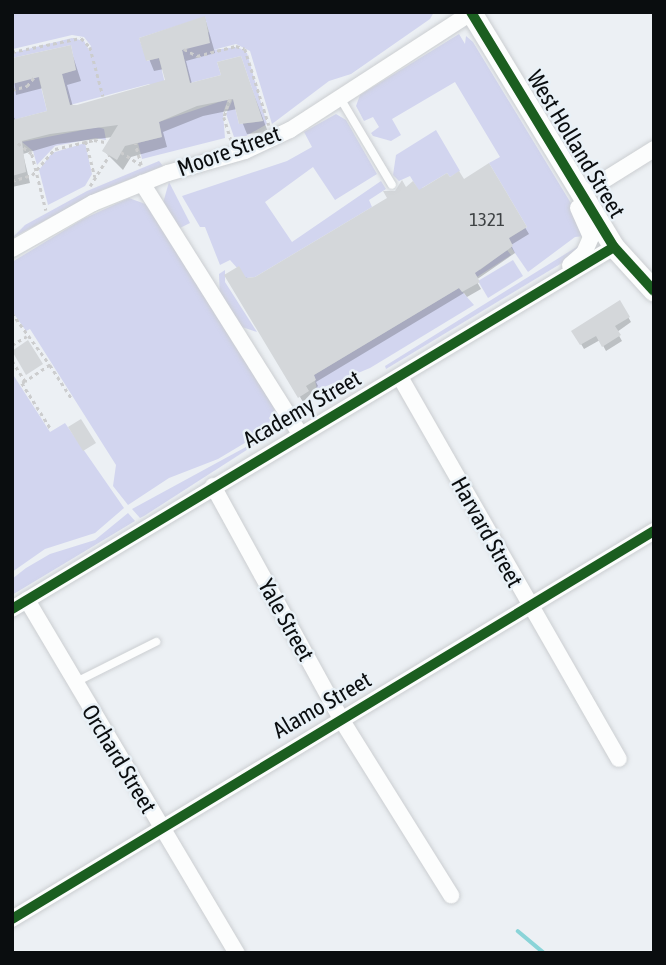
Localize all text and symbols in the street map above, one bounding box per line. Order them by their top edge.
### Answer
street label: West Holland Street [521,65,631,223]
street label: Moore Street [174,120,284,182]
house number: 1321 [469,209,505,231]
street label: Academy Street [238,364,366,454]
street label: Harvard Street [445,472,529,592]
street label: Yale Street [252,574,320,666]
street label: Alamo Street [268,666,376,744]
street label: Orchard Street [76,700,162,818]

